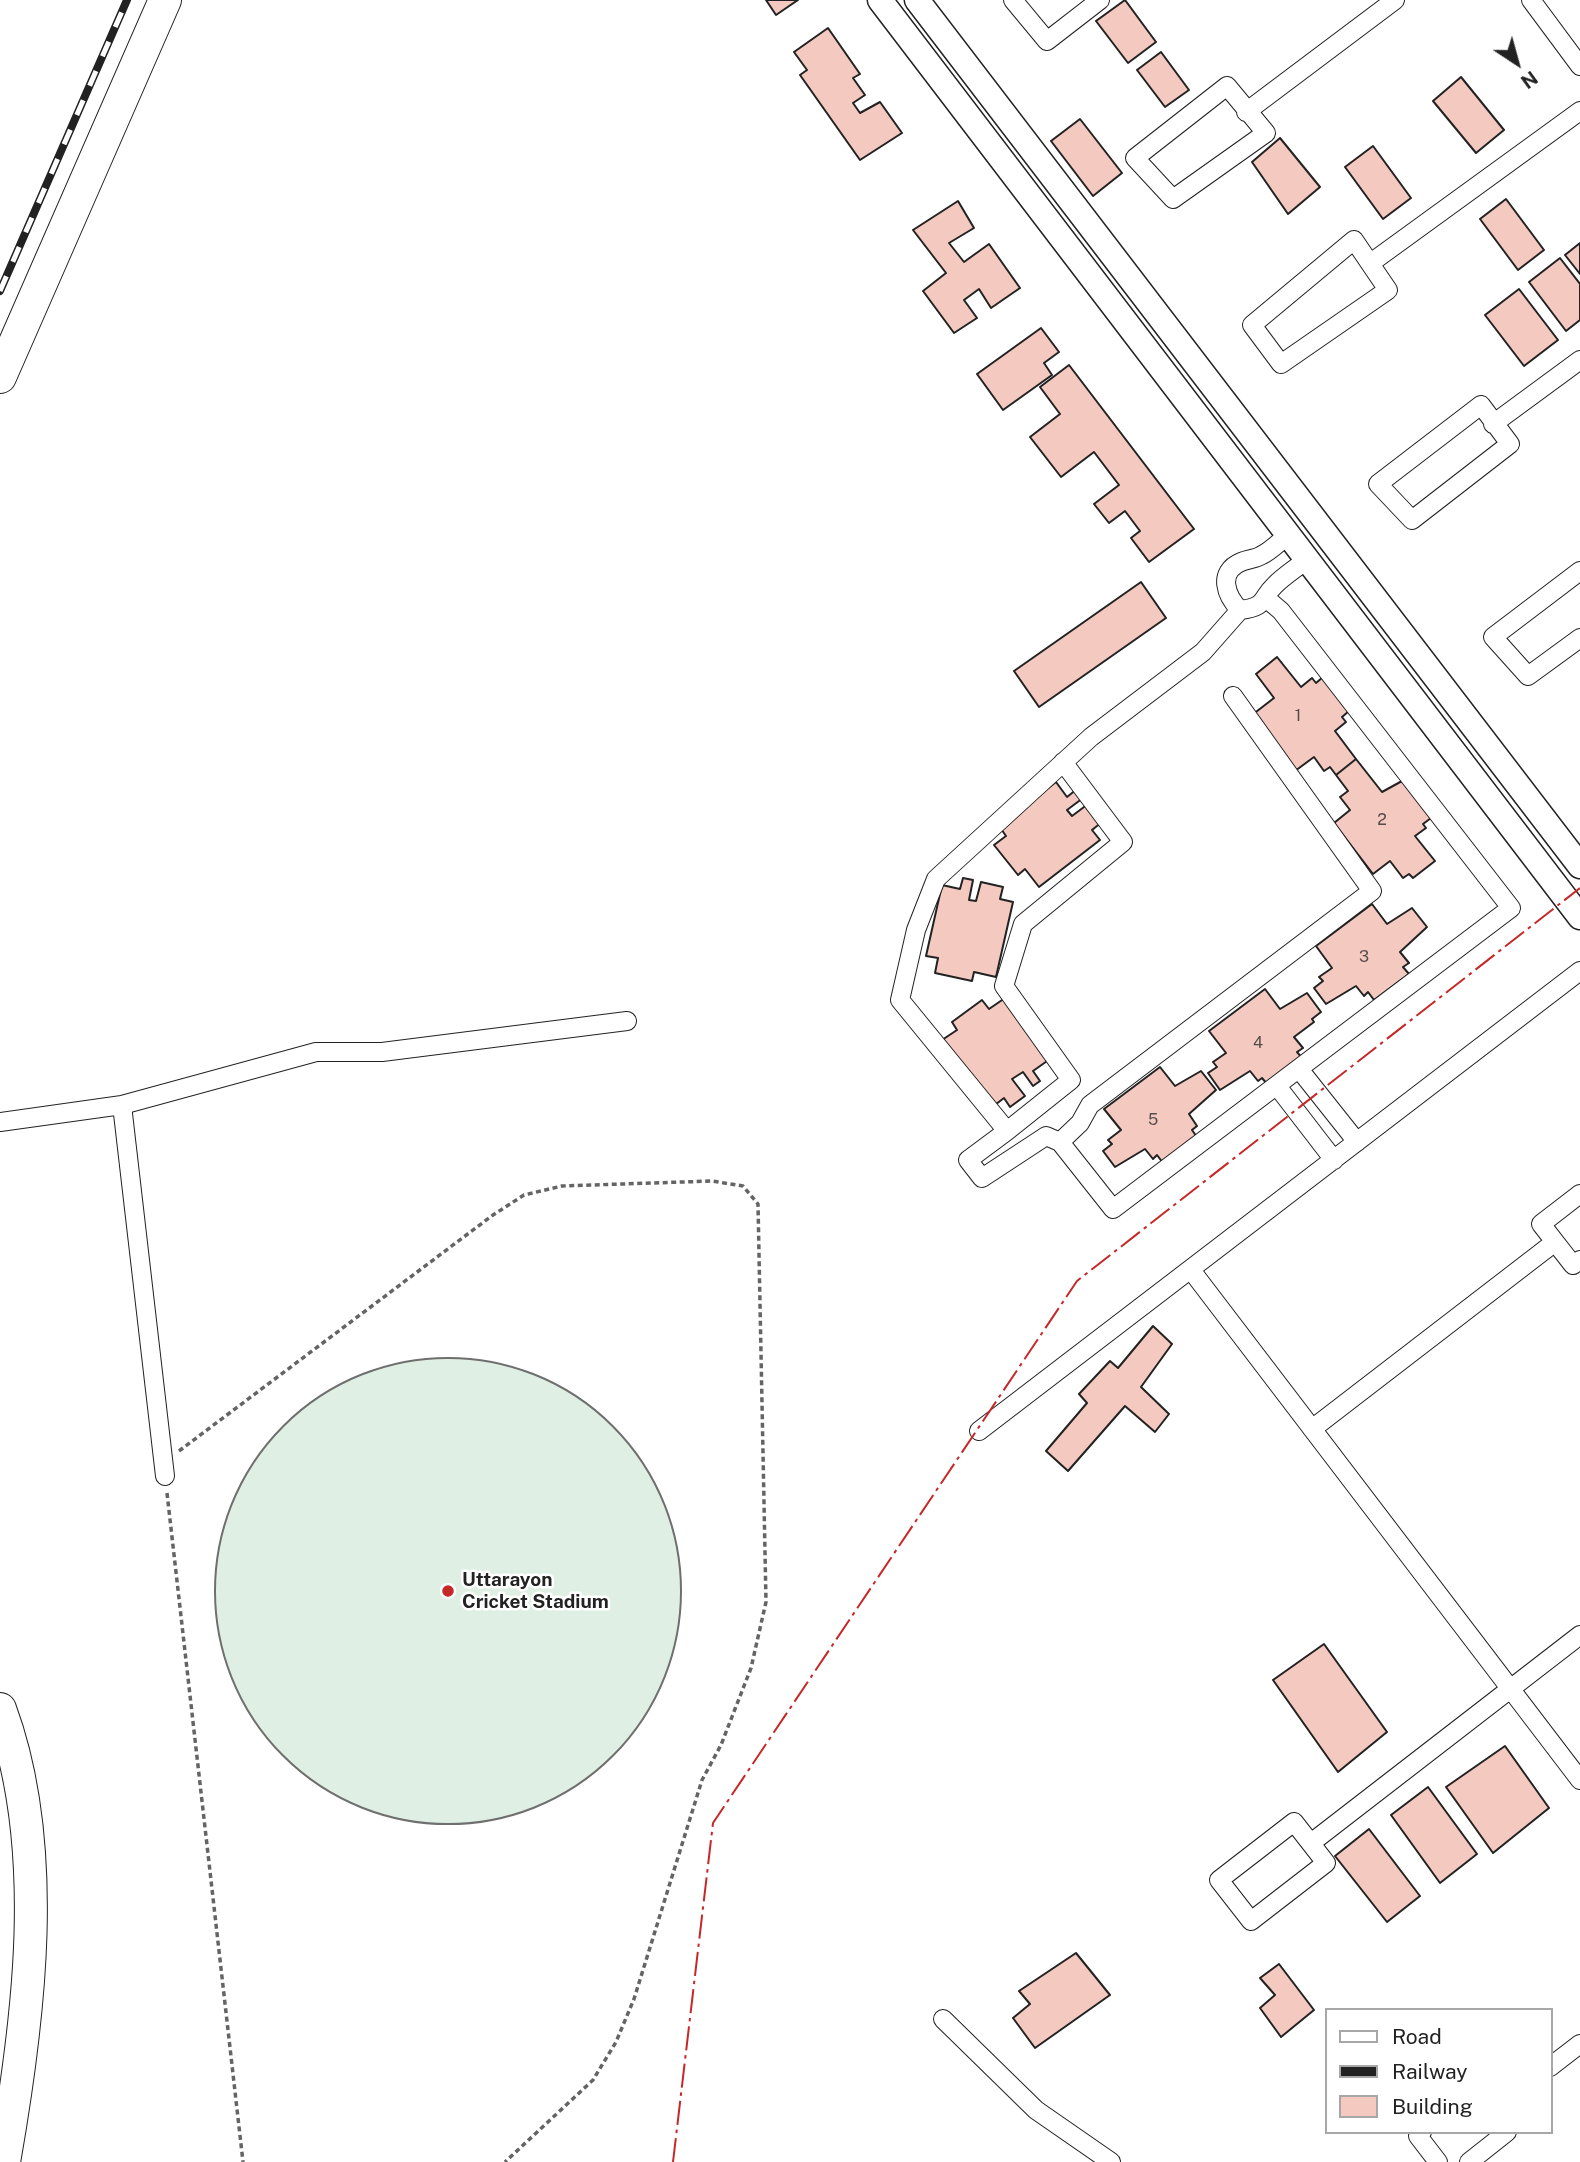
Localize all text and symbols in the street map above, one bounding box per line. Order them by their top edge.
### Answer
north arrow [1482,28,1552,98]
text: N [1517,67,1542,93]
house number: 1 [1295,706,1301,726]
house number: 2 [1377,810,1387,830]
house number: 3 [1359,947,1369,967]
house number: 4 [1253,1033,1263,1053]
house number: 5 [1148,1110,1158,1130]
place label: Uttarayon Cricket Stadium [462,1569,609,1613]
marker: Uttarayon Cricket Stadium [440,1583,456,1599]
legend [1324,2008,1552,2134]
text: Road [1392,2024,1442,2049]
text: Railway [1392,2059,1468,2084]
text: Building [1392,2094,1473,2119]

